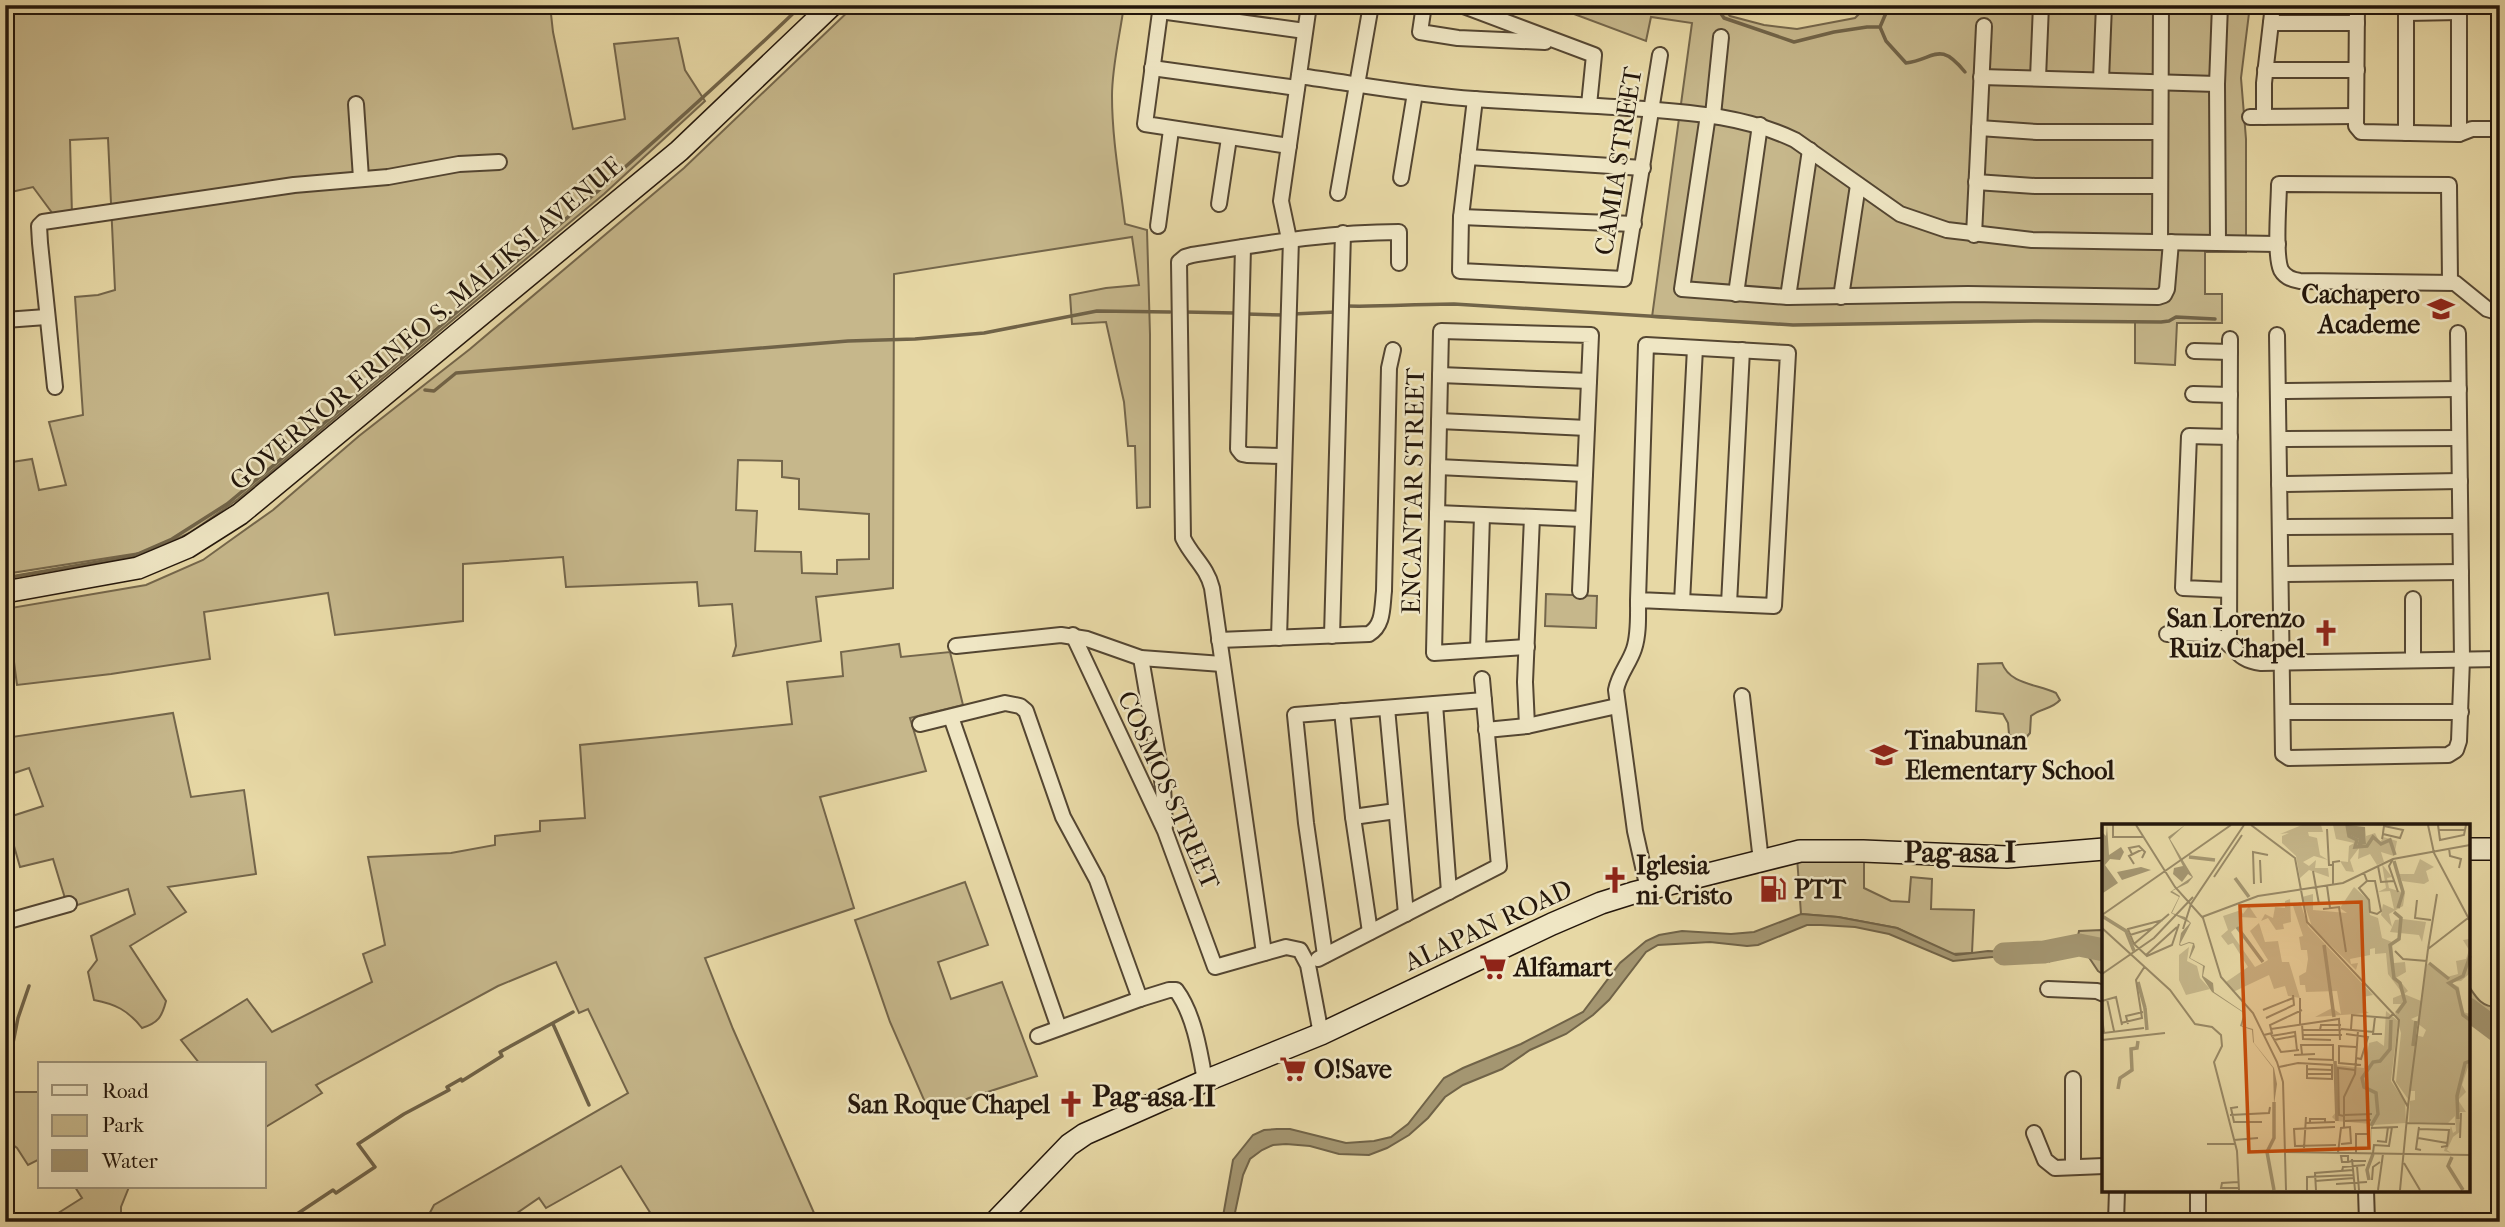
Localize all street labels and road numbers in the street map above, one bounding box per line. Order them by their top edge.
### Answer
street label: CAMIA STREET [1588,64,1649,257]
street label: GOVERNOR ERINEO S. MALIKSI AVENUE [224,150,629,497]
street label: ENCANTAR STREET [1396,367,1431,615]
street label: COSMOS STREET [1111,686,1226,895]
street label: ALAPAN ROAD [1398,873,1577,978]

